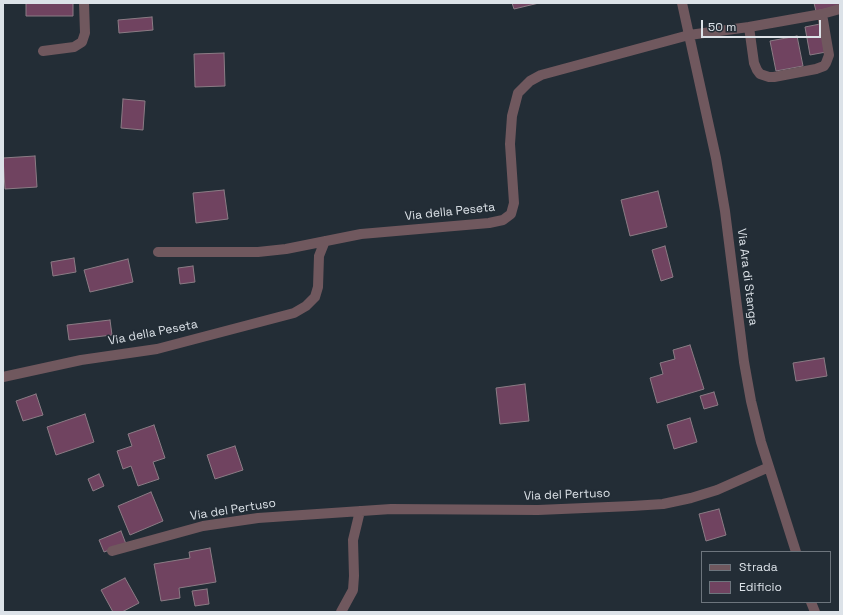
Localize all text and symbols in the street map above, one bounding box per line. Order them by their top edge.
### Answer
scale bar [703,12,823,38]
text: 50 m [708,19,736,35]
street label: Via della Peseta [404,200,496,224]
street label: Via Ara di Stanga [734,228,760,326]
street label: Via della Peseta [107,317,199,349]
street label: Via del Pertuso [524,486,610,504]
street label: Via del Pertuso [189,496,277,524]
legend [701,551,831,603]
text: Strada [739,559,778,575]
text: Edificio [739,579,782,595]

